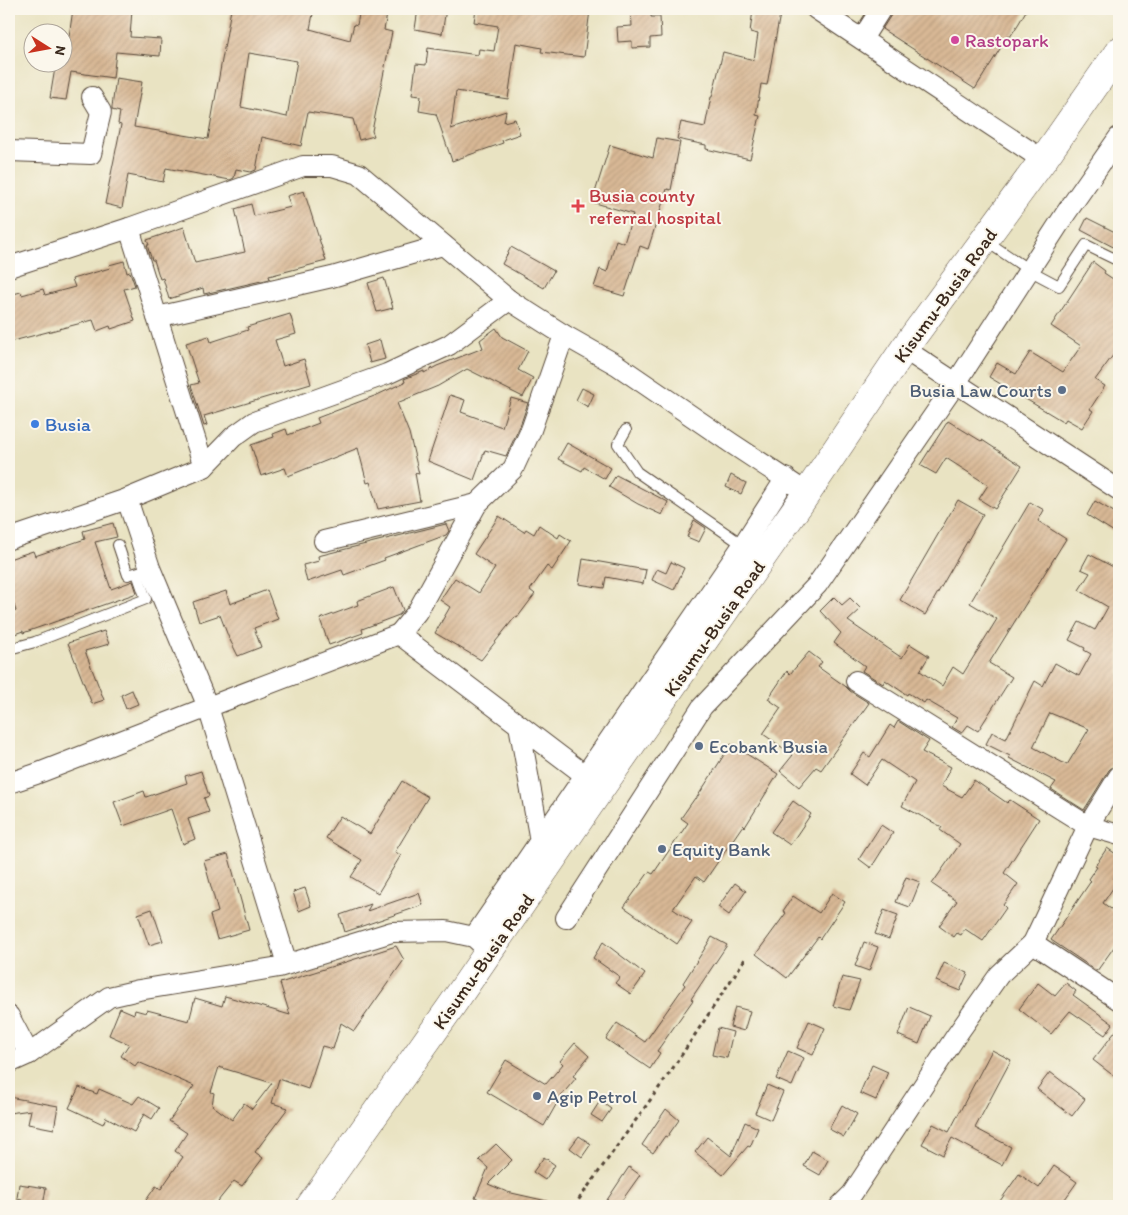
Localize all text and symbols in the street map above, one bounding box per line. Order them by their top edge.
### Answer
north arrow [22,22,72,72]
place label: Rastopark [965,29,1049,52]
marker: Rastopark [949,34,961,46]
text: N [51,44,70,57]
place label: Busia county referral hospital [589,184,722,229]
marker: Busia county referral hospital [571,199,585,213]
street label: Kisumu-Busia Road [889,223,1002,367]
place label: Busia Law Courts [909,379,1052,402]
marker: Busia Law Courts [1056,384,1068,396]
place label: Busia [45,413,91,436]
marker: Busia [29,418,41,430]
street label: Kisumu-Busia Road [659,555,770,701]
place label: Ecobank Busia [709,735,828,758]
marker: Ecobank Busia [693,740,705,752]
place label: Equity Bank [672,838,771,861]
marker: Equity Bank [656,843,668,855]
street label: Kisumu-Busia Road [428,888,539,1034]
place label: Agip Petrol [547,1085,638,1108]
marker: Agip Petrol [531,1090,543,1102]

